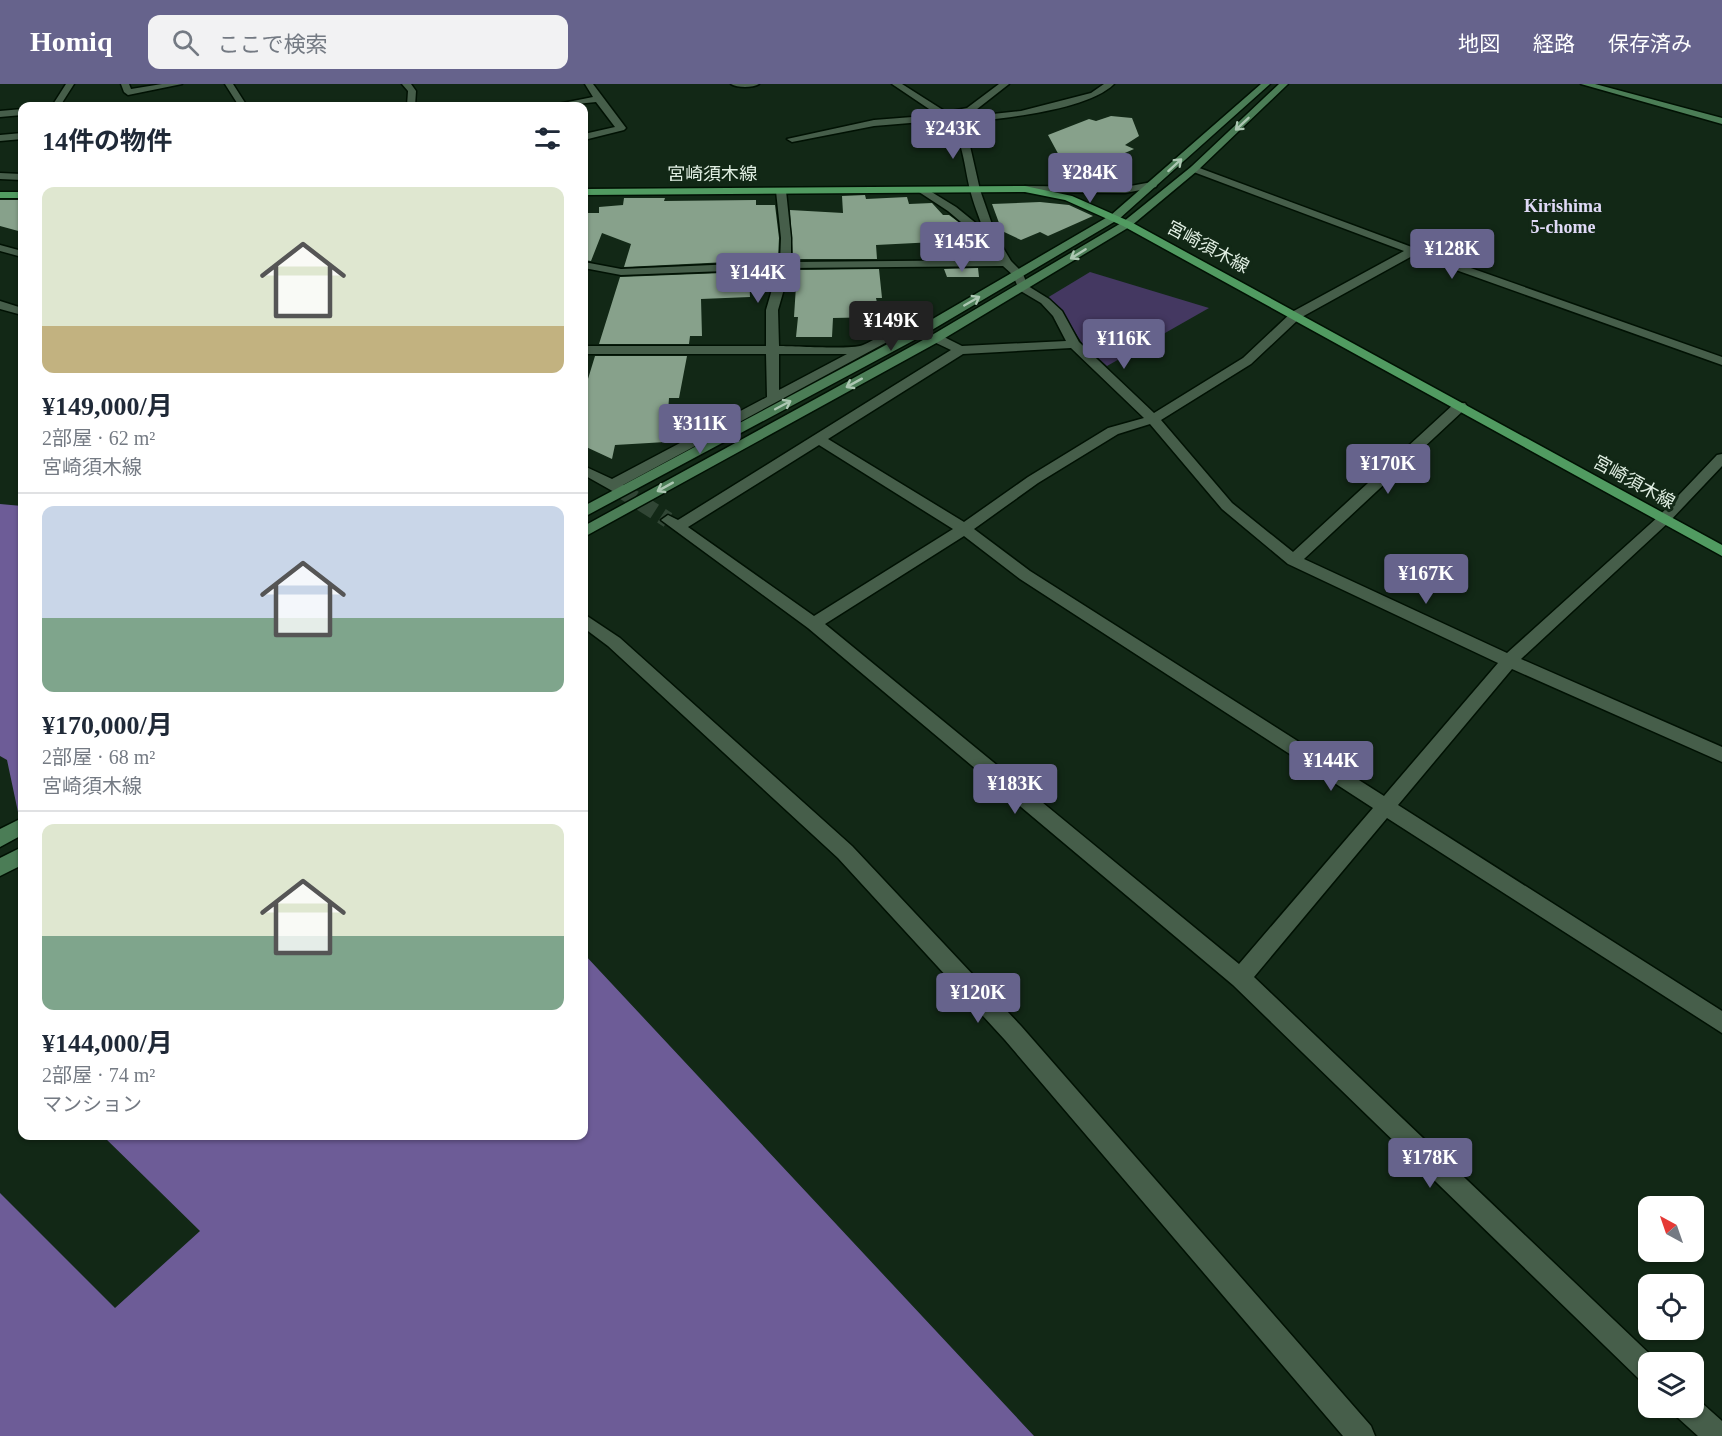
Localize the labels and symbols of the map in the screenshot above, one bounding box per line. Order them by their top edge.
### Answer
pin: ¥243K [911,109,995,160]
one-way arrow [1234,117,1249,131]
pin: ¥284K [1048,153,1132,204]
one-way arrow [1167,158,1182,172]
street label: 宮崎須木線 [667,164,757,184]
district label: Kirishima 5-chome [1524,196,1602,237]
street label: 宮崎須木線 [1164,217,1252,277]
pin: ¥145K [920,222,1004,273]
pin: ¥128K [1410,229,1494,280]
one-way arrow [1069,248,1086,261]
pin: ¥144K [716,253,800,304]
one-way arrow [963,295,980,307]
pin: ¥149K [849,301,933,352]
pin: ¥116K [1082,319,1166,370]
one-way arrow [846,377,863,389]
one-way arrow [774,399,791,411]
pin: ¥311K [658,404,742,455]
pin: ¥170K [1346,444,1430,495]
street label: 宮崎須木線 [1590,451,1678,513]
one-way arrow [657,481,674,493]
pin: ¥167K [1384,554,1468,605]
pin: ¥144K [1289,741,1373,792]
pin: ¥183K [973,764,1057,815]
pin: ¥120K [936,973,1020,1024]
pin: ¥178K [1388,1138,1472,1189]
north arrow [1638,1196,1704,1262]

